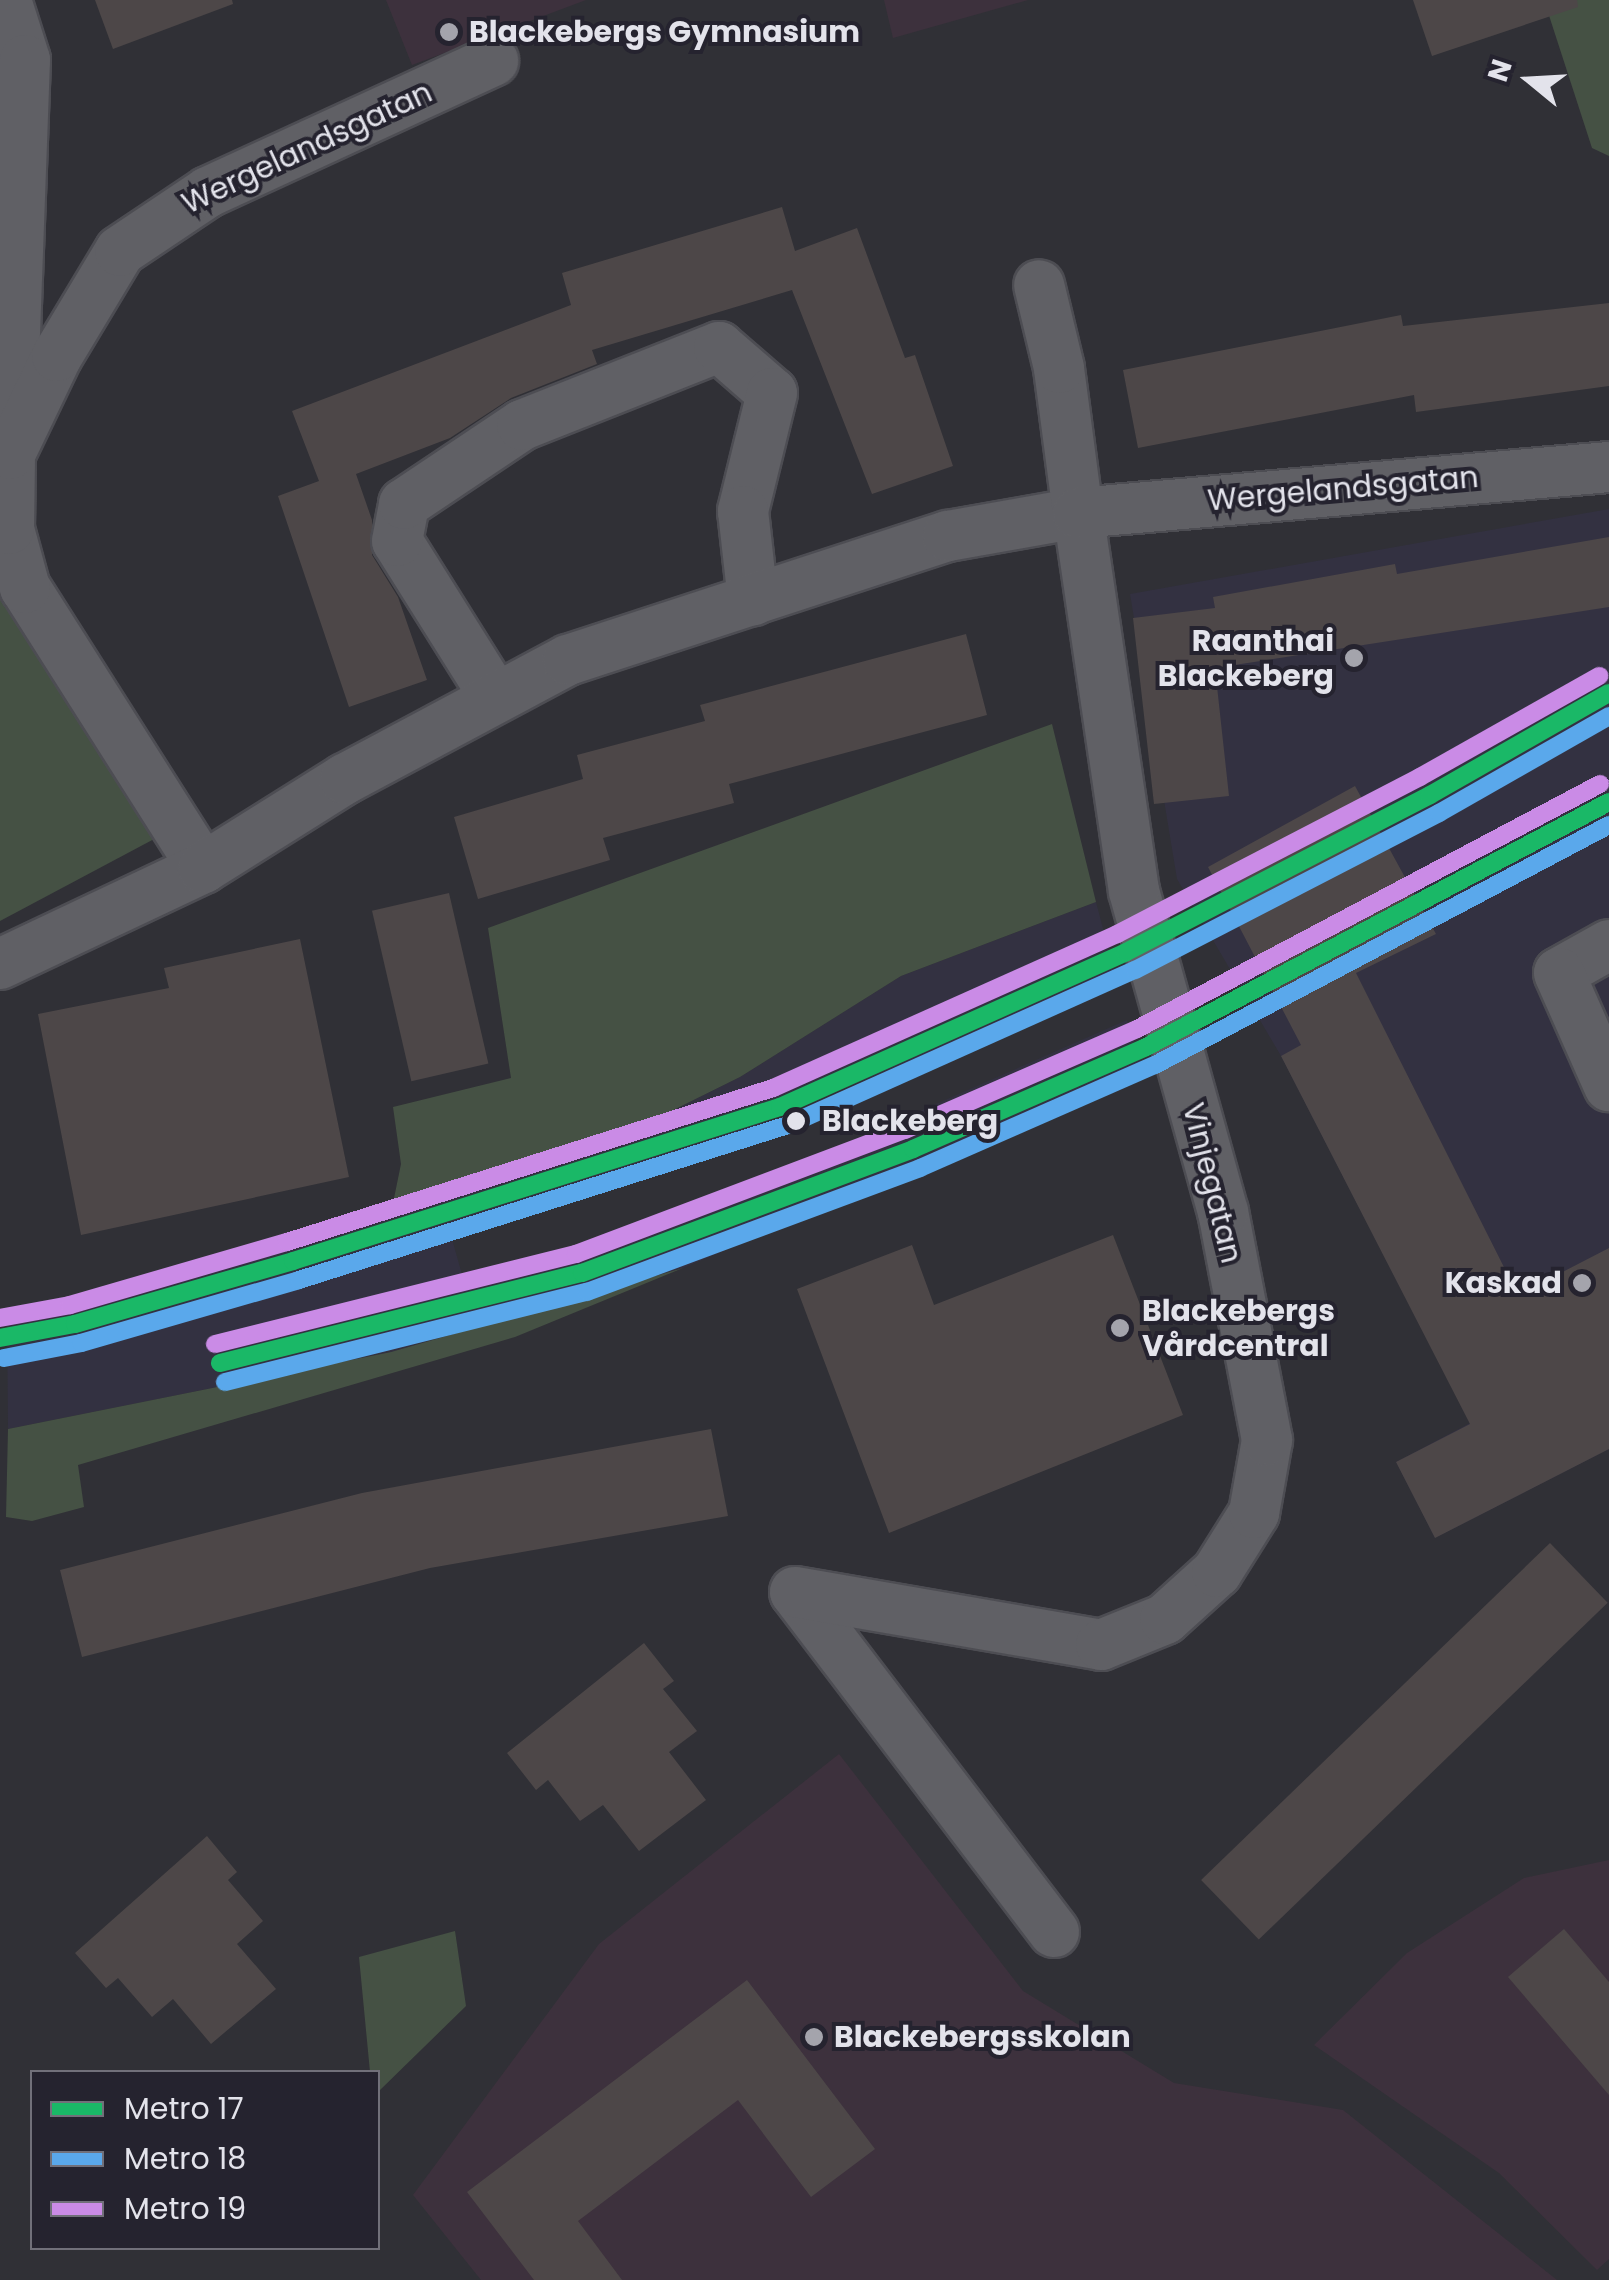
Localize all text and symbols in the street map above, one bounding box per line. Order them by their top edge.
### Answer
place label: Blackebergs Gymnasium [469,14,860,50]
marker: Blackebergs Gymnasium [438,21,460,43]
north arrow [1479,30,1579,130]
text: N [1478,55,1522,87]
street label: Wergelandsgatan [176,74,438,222]
street label: Wergelandsgatan [1206,459,1480,519]
place label: Raanthai Blackeberg [1158,623,1334,694]
marker: Raanthai Blackeberg [1343,647,1365,669]
street label: Vinjegatan [1175,1099,1249,1267]
place label: Blackeberg [822,1103,998,1139]
marker: Blackeberg [779,1104,813,1138]
place label: Kaskad [1445,1265,1562,1301]
marker: Kaskad [1571,1272,1593,1294]
place label: Blackebergs Vårdcentral [1142,1293,1335,1364]
marker: Blackebergs Vårdcentral [1107,1315,1133,1341]
place label: Blackebergsskolan [834,2019,1131,2055]
marker: Blackebergsskolan [803,2026,825,2048]
legend [30,2070,380,2250]
text: Metro 17 [124,2087,244,2130]
text: Metro 18 [124,2137,246,2180]
text: Metro 19 [124,2187,246,2230]

